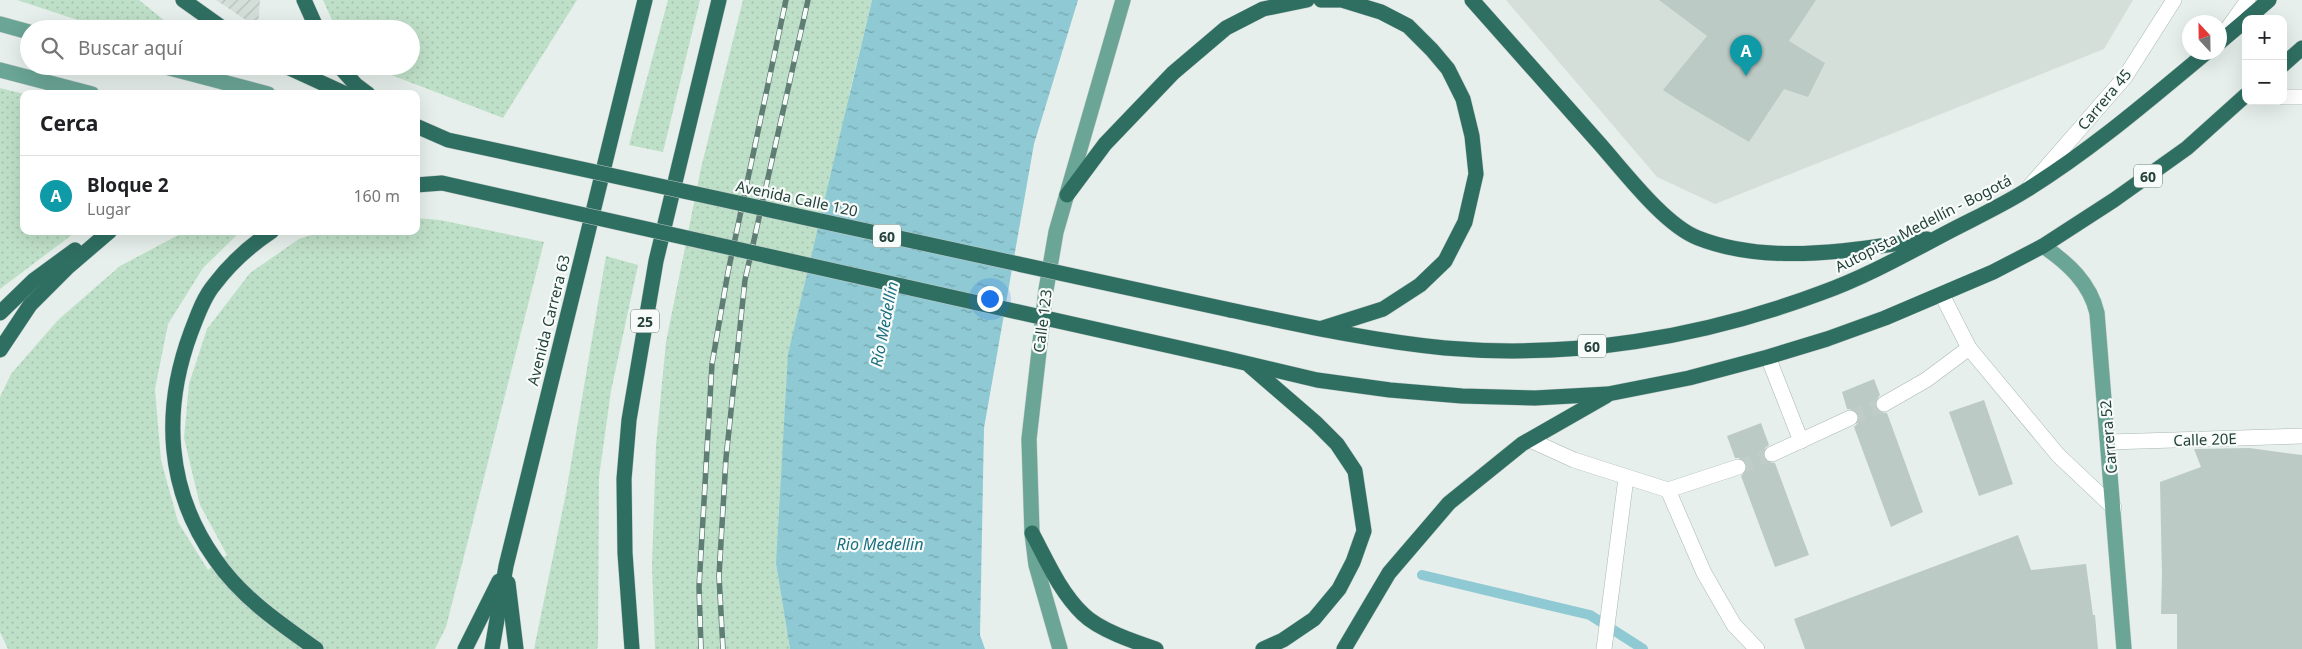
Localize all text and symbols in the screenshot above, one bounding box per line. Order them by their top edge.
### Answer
north arrow [2182,15,2227,60]
map controls [2242,15,2287,105]
button: + [2242,15,2287,60]
search box [20,20,420,75]
icon: search [38,34,66,62]
text: Buscar aquí [78,35,183,61]
pin: A [1730,35,1762,76]
button: − [2242,60,2287,105]
street label: Carrera 45 [2073,64,2135,134]
text: Cerca [40,109,98,137]
road number: 60 [2134,165,2162,188]
street label: Autopista Medellín - Bogotá [1831,170,2015,276]
text: Bloque 2 [87,172,169,198]
street label: Avenida Calle 120 [734,175,860,221]
text: A [50,185,62,207]
text: 160 m [353,185,400,207]
text: Lugar [87,198,131,220]
road number: 60 [873,225,901,248]
street label: Avenida Carrera 63 [522,252,574,388]
water label: Río Medellín [865,279,903,369]
your location [977,286,1003,312]
street label: Calle 123 [1028,288,1056,354]
road number: 25 [631,310,659,332]
road number: 60 [1578,334,1606,358]
street label: Carrera 52 [2095,399,2121,475]
street label: Calle 20E [2173,428,2237,450]
water label: Rio Medellin [837,533,923,555]

